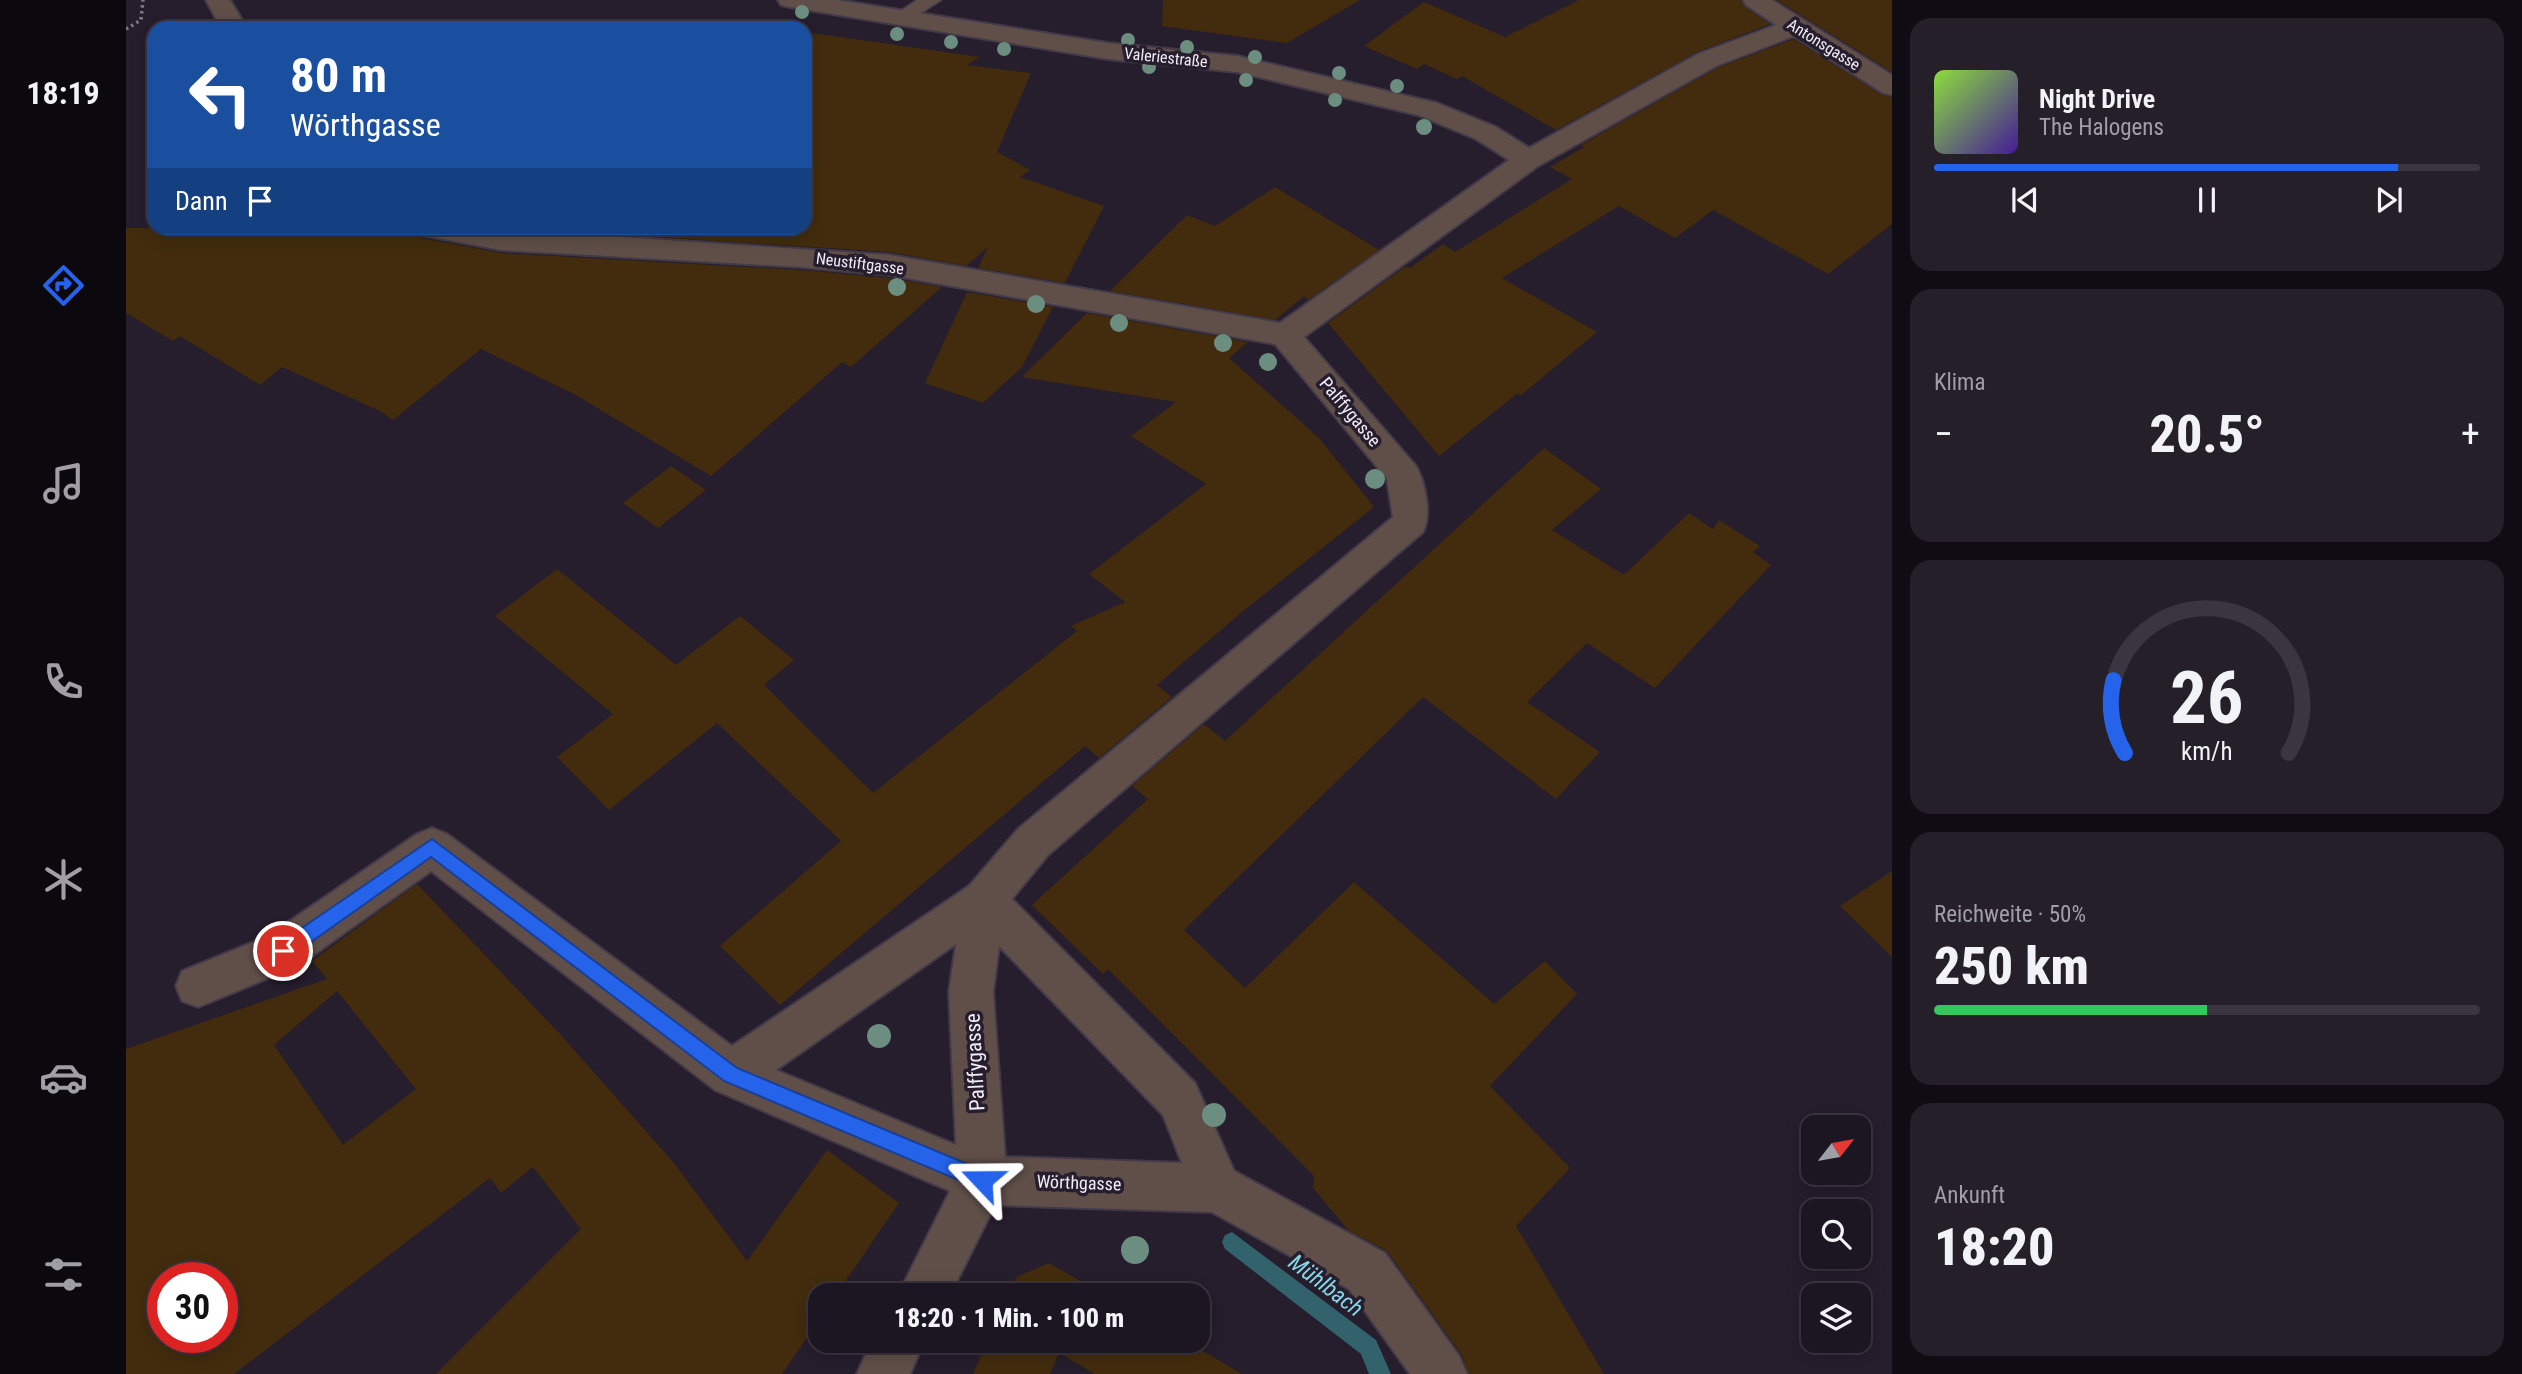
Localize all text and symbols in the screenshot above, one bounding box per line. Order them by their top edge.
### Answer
street label: Antonsgasse [1784,15,1864,74]
street label: Valeriestraße [1123,44,1209,71]
text: 80 m [290,47,387,104]
icon: left [175,49,266,140]
text: 18:19 [26,74,100,112]
text: Night Drive [2039,84,2155,114]
text: Wörthgasse [290,106,441,144]
text: The Halogens [2039,114,2164,141]
icon: previous [2006,181,2044,219]
icon: pause [2188,181,2226,219]
icon: next [2370,181,2408,219]
icon: arrive [241,182,279,220]
text: Dann [175,186,227,216]
street label: Neustiftgasse [815,249,905,278]
icon: directions [39,261,88,310]
text: Klima [1934,369,1985,396]
street label: Palffygasse [1315,373,1385,451]
text: 20.5° [2149,404,2265,465]
text: − [1934,412,1953,456]
text: + [2461,412,2480,456]
icon: music [39,459,88,508]
text: 26 [2170,655,2244,741]
icon: phone [39,657,88,706]
text: km/h [2181,737,2233,766]
icon: climate [39,855,88,904]
text: Reichweite · 50% [1934,901,2086,928]
pin [253,921,313,981]
icon: arrive [264,932,302,970]
text: 250 km [1934,936,2089,997]
street label: Palffygasse [960,1012,990,1111]
icon: car [39,1053,88,1102]
north arrow [1801,1115,1871,1185]
map controls [1801,1115,1871,1353]
position arrow [945,1143,1019,1217]
street label: Wörthgasse [1036,1171,1122,1194]
text: Ankunft [1934,1182,2005,1209]
button: search [1801,1199,1871,1269]
text: 18:20 [1934,1217,2054,1278]
water label: Mühlbach [1283,1249,1368,1322]
icon: filters [39,1250,88,1299]
speed limit sign: 30 [147,1262,238,1353]
button: layers [1801,1283,1871,1353]
text: 18:20 · 1 Min. · 100 m [894,1303,1124,1333]

